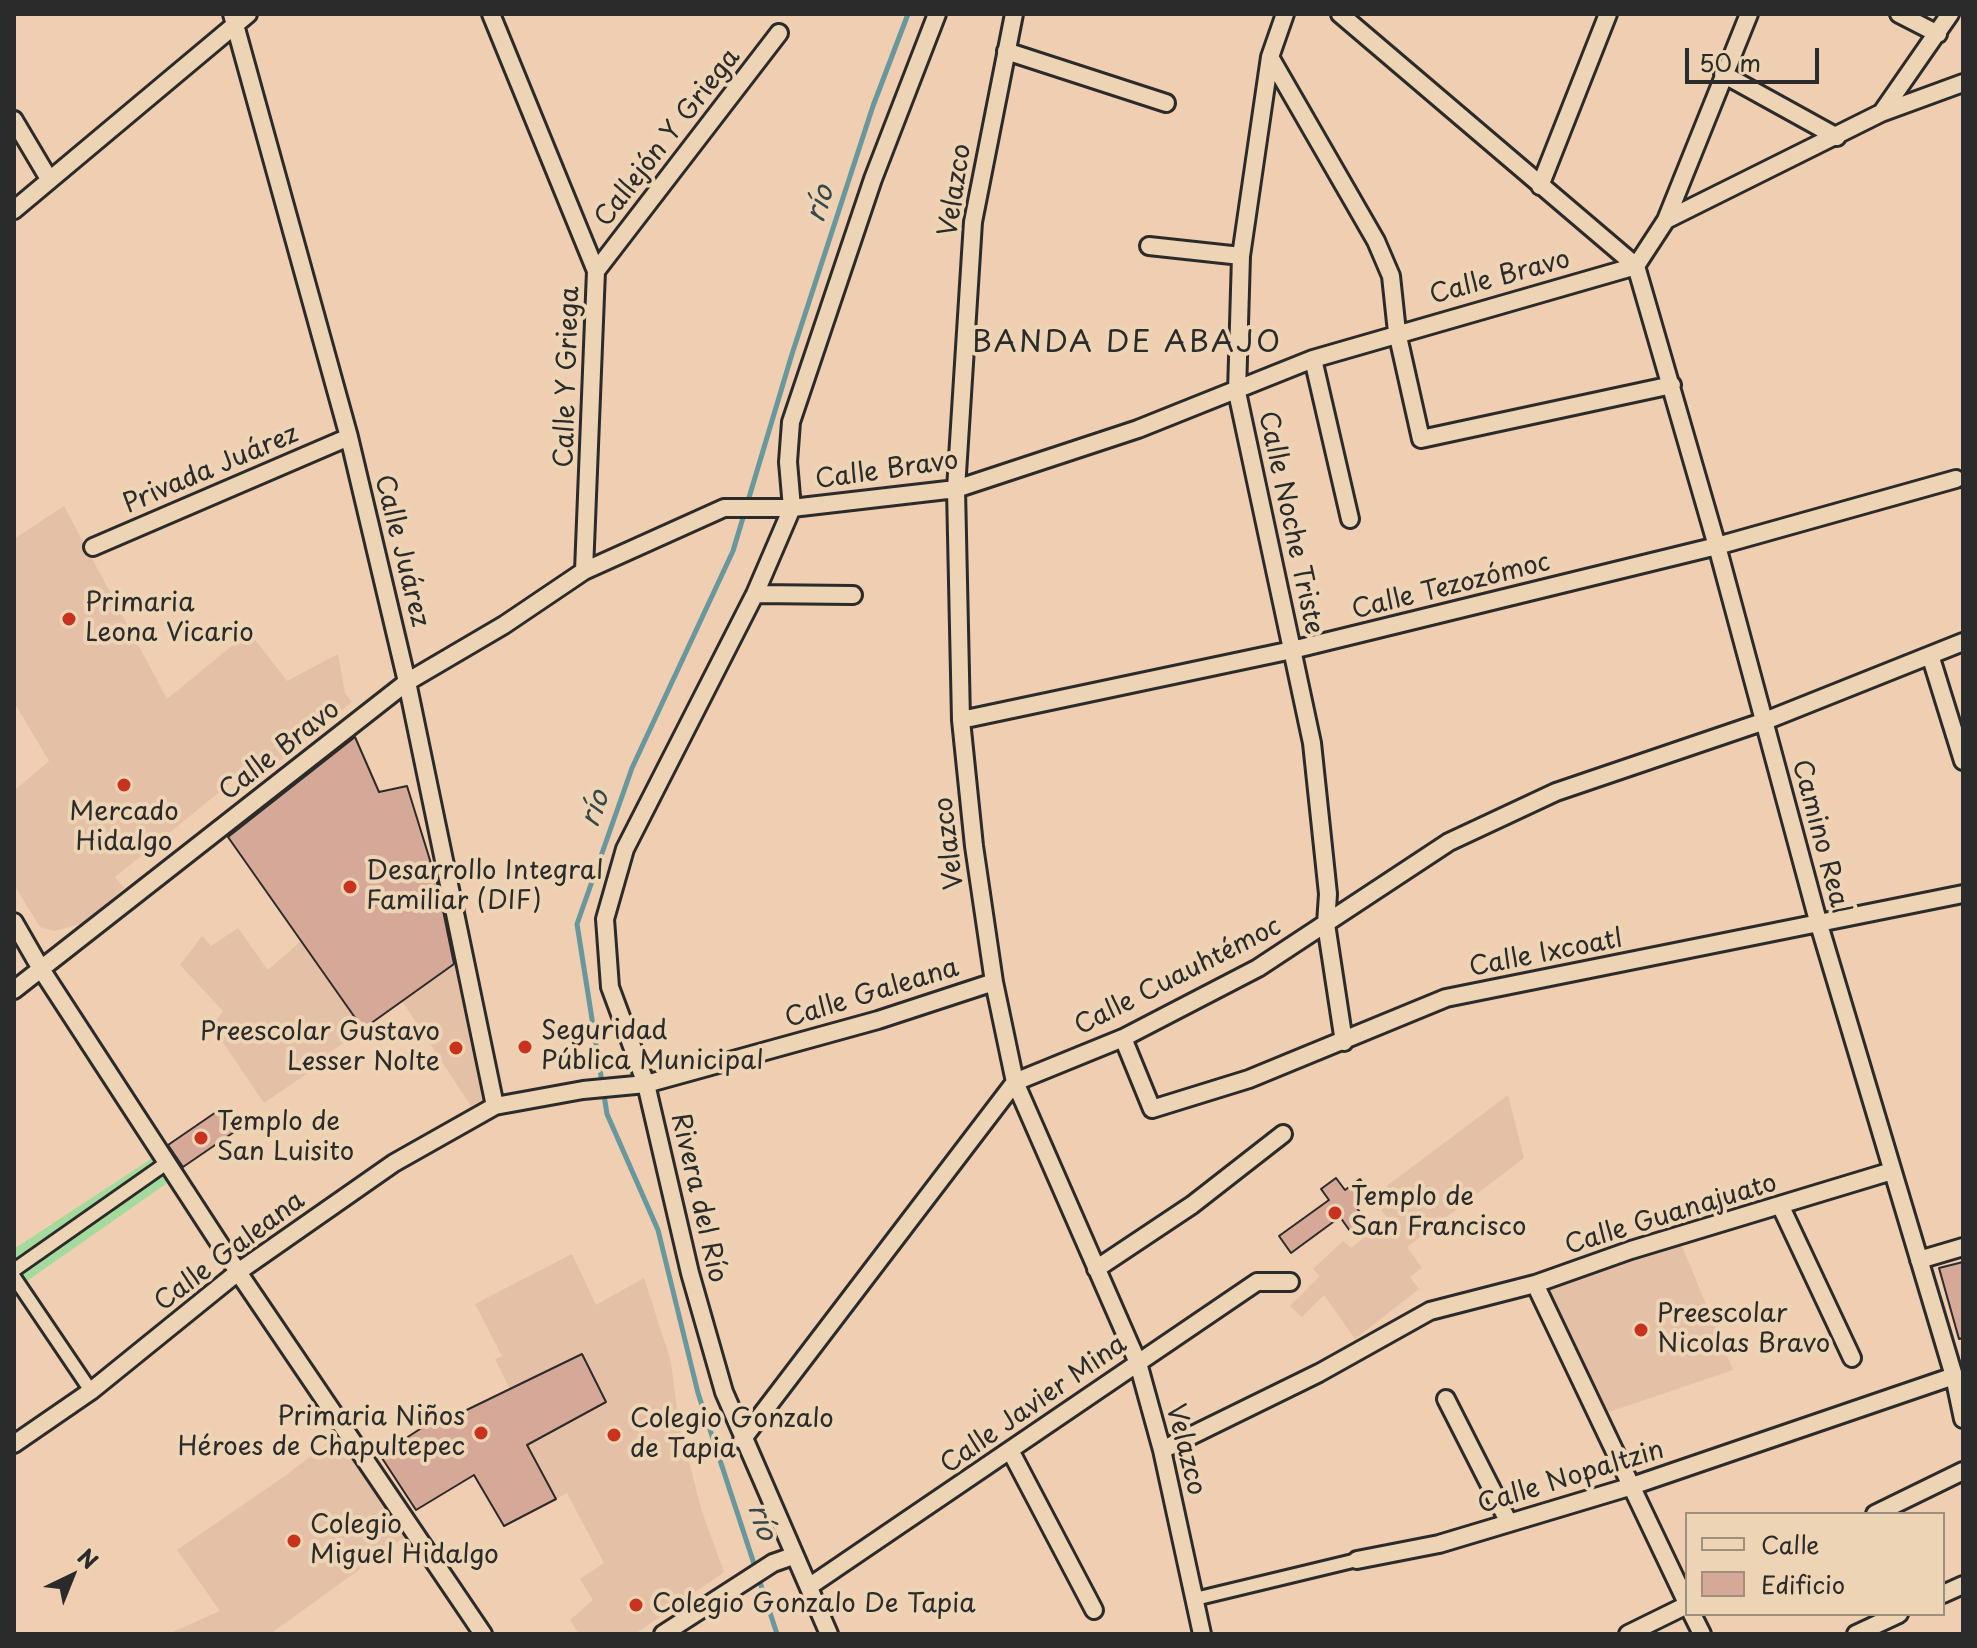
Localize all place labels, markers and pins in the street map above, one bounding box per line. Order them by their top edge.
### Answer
place label: Primaria Leona Vicario [85,588,254,650]
marker: Primaria Leona Vicario [60,610,78,628]
marker: Mercado Hidalgo [115,776,133,794]
place label: Mercado Hidalgo [69,797,179,858]
place label: Desarrollo Integral Familiar (DIF) [366,856,603,918]
marker: Desarrollo Integral Familiar (DIF) [341,878,359,896]
place label: Seguridad Pública Municipal [541,1016,764,1078]
place label: Preescolar Gustavo Lesser Nolte [200,1017,440,1078]
marker: Seguridad Pública Municipal [516,1038,534,1056]
marker: Preescolar Gustavo Lesser Nolte [447,1039,465,1057]
place label: Templo de San Luisito [217,1107,354,1168]
marker: Templo de San Luisito [192,1129,210,1147]
place label: Templo de San Francisco [1351,1182,1526,1244]
marker: Templo de San Francisco [1326,1204,1344,1222]
place label: Preescolar Nicolas Bravo [1657,1299,1830,1360]
marker: Preescolar Nicolas Bravo [1632,1321,1650,1339]
place label: Primaria Niños Héroes de Chapultepec [178,1402,465,1464]
place label: Colegio Gonzalo de Tapia [630,1404,834,1466]
marker: Primaria Niños Héroes de Chapultepec [472,1424,490,1442]
marker: Colegio Gonzalo de Tapia [605,1426,623,1444]
place label: Colegio Miguel Hidalgo [310,1510,499,1572]
marker: Colegio Miguel Hidalgo [285,1532,303,1550]
place label: Colegio Gonzalo De Tapia [652,1589,976,1621]
marker: Colegio Gonzalo De Tapia [627,1596,645,1614]

